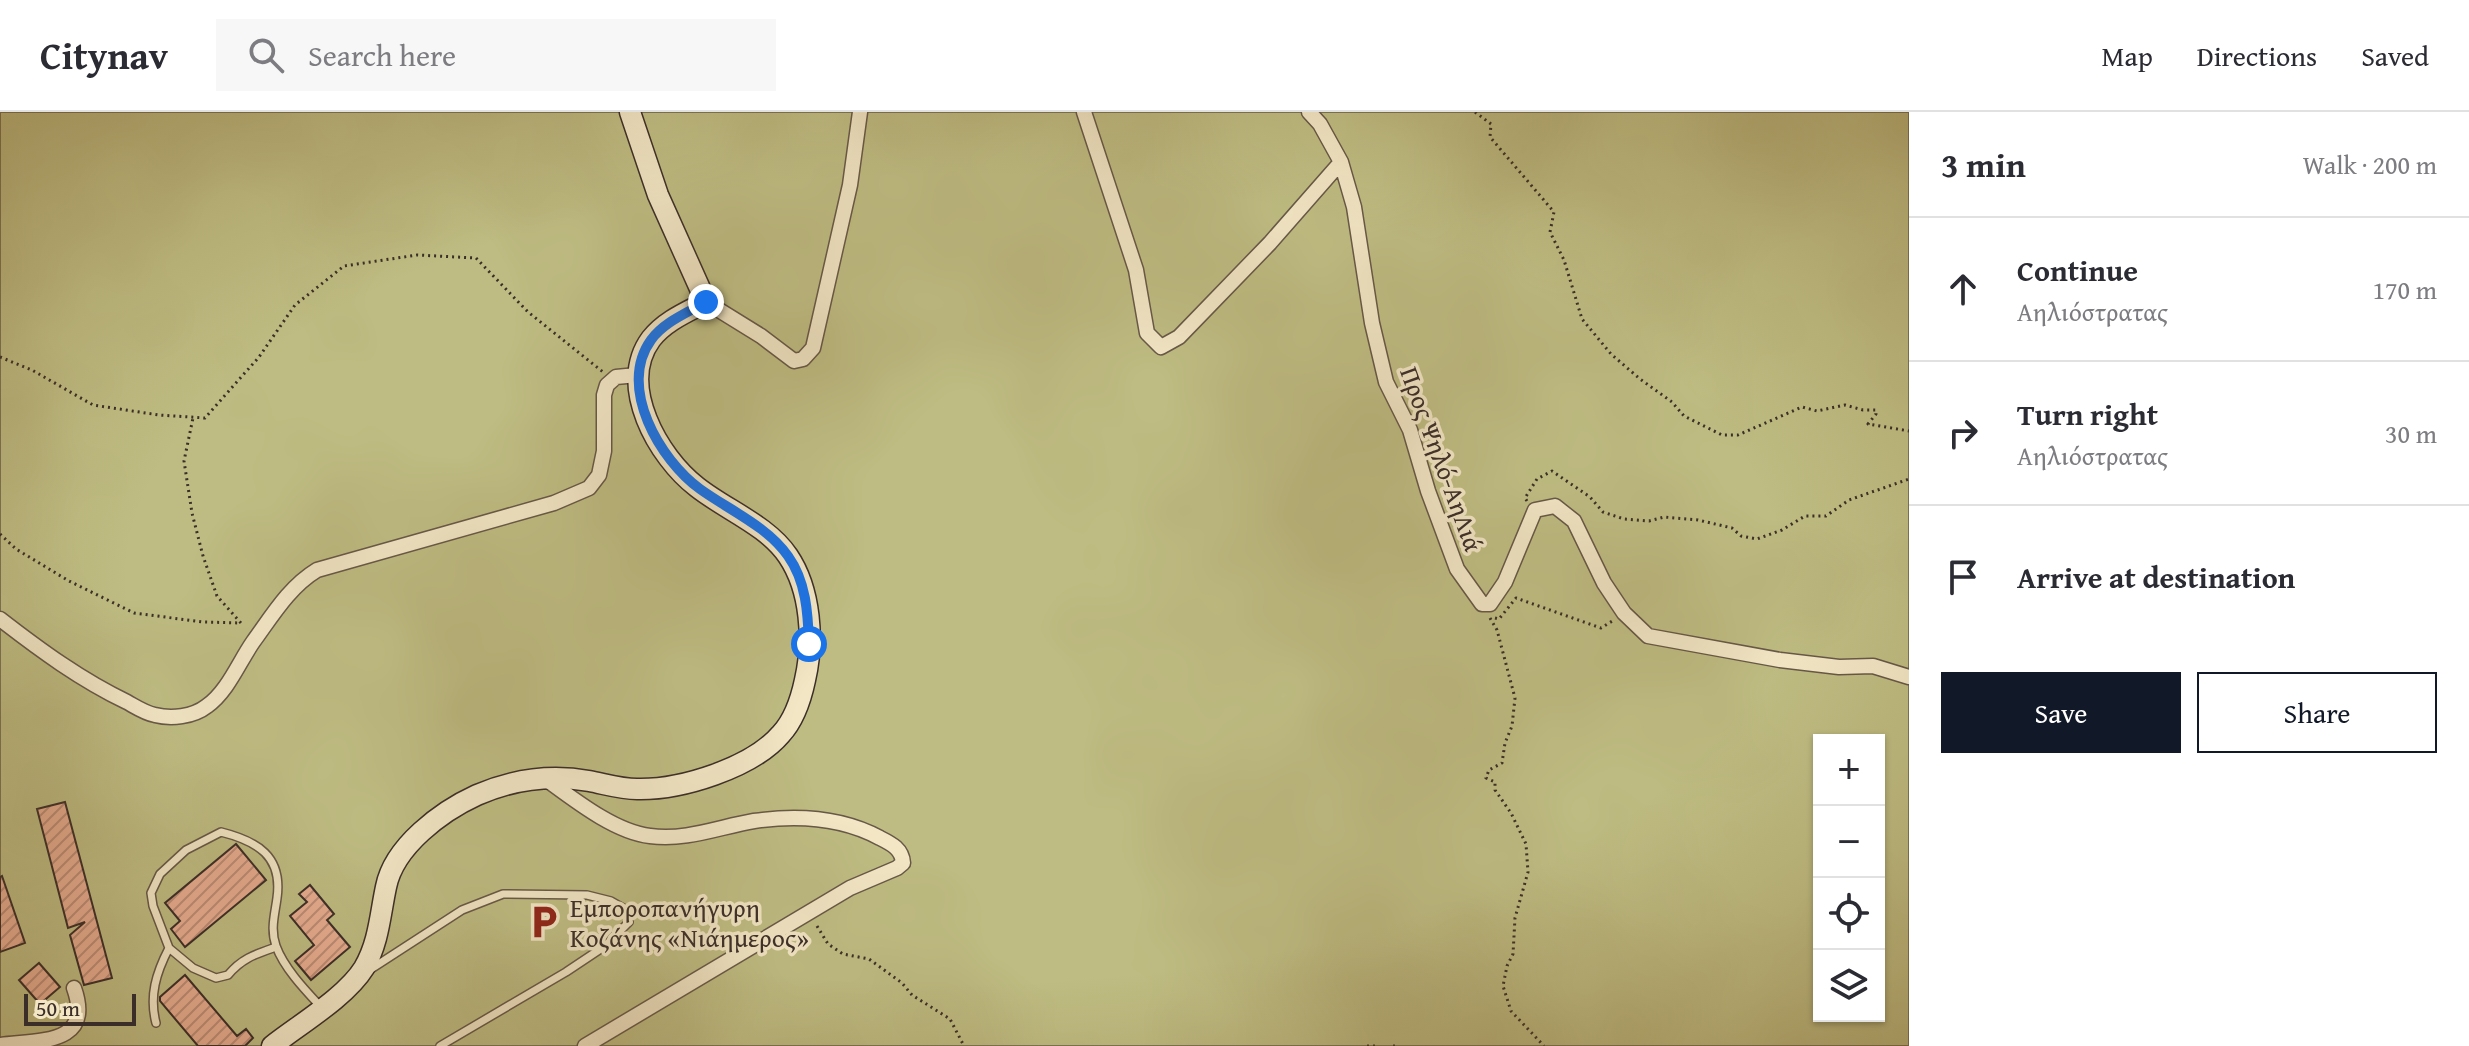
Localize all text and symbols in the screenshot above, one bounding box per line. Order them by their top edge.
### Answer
search box [216,19,776,91]
text: Citynav [40,27,168,83]
icon: search [244,33,288,77]
text: Search here [308,33,456,77]
text: Map [2101,35,2153,76]
text: Directions [2197,35,2317,76]
text: Saved [2361,35,2429,76]
text: 3 min [1941,140,2026,189]
text: Walk · 200 m [2303,145,2437,184]
text: Continue [2017,248,2138,292]
icon: ahead [1941,267,1985,311]
text: 170 m [2372,270,2437,309]
route end [688,284,724,320]
text: Αηλιόστρατας [2017,292,2168,331]
street label: Προς Ψηλό-ΑηΛιά [1390,361,1494,557]
text: Turn right [2017,392,2158,436]
icon: right [1941,411,1985,455]
text: 30 m [2385,414,2437,453]
text: Αηλιόστρατας [2017,436,2168,475]
icon: arrive [1941,555,1985,599]
text: Arrive at destination [2017,555,2295,599]
route start [791,626,827,662]
button: Save [1941,672,2181,753]
button: Share [2197,672,2437,753]
map controls [1813,734,1885,1022]
button: + [1813,734,1885,806]
button: − [1813,806,1885,878]
button: locate [1813,878,1885,950]
place label: Εμποροπανήγυρη Κοζάνης «Νιάημερος» [570,888,809,957]
parking icon: Εμποροπανήγυρη Κοζάνης «Νιάημερος» [525,903,563,941]
button: layers [1813,950,1885,1022]
scale bar [24,990,136,1026]
text: 50 m [36,992,80,1024]

